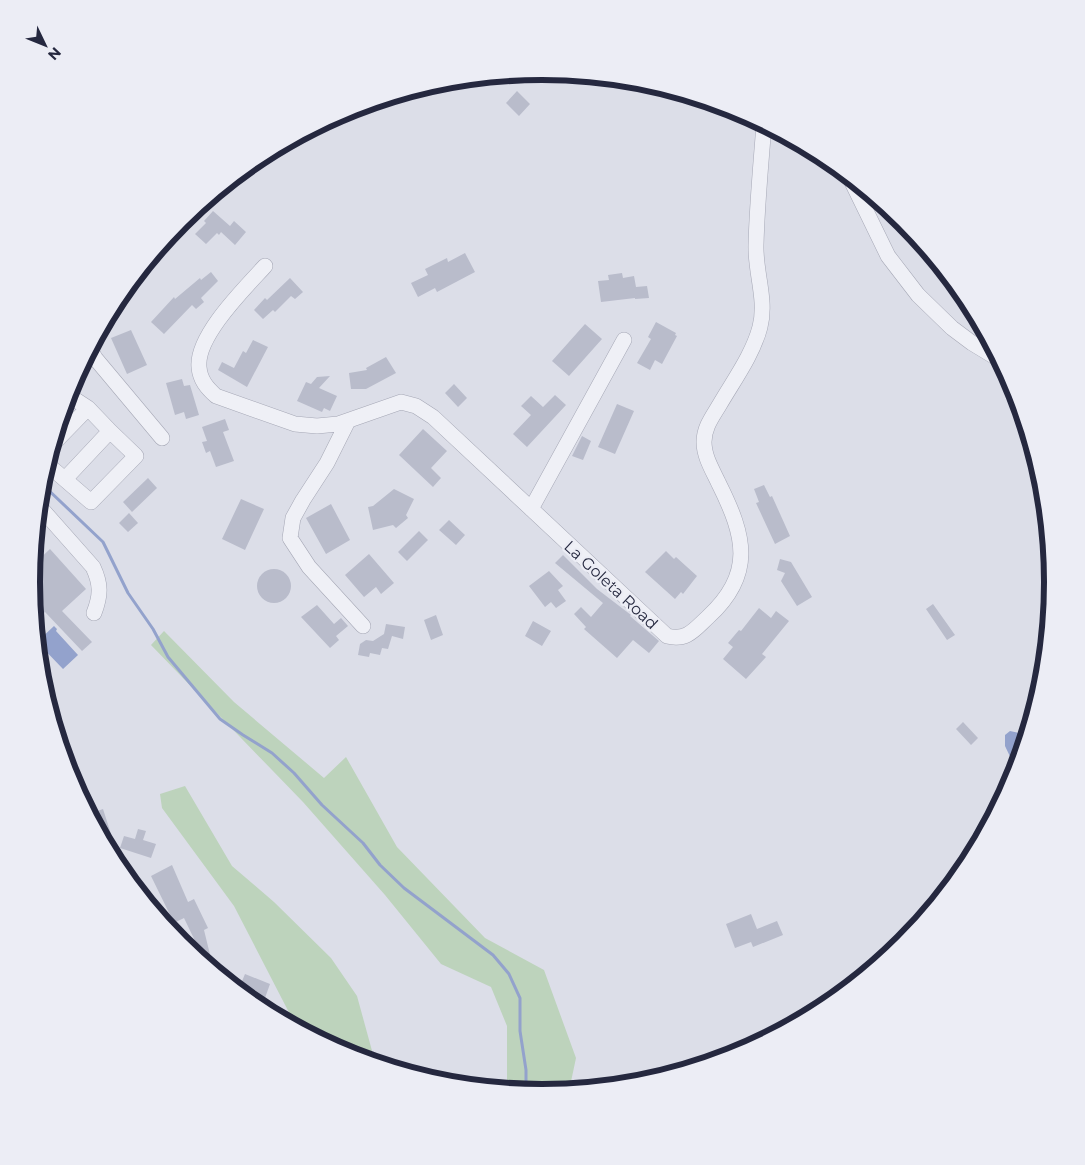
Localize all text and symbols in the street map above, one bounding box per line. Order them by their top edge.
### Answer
north arrow [20,20,70,70]
text: N [44,44,65,64]
street label: La Goleta Road [560,537,662,633]

